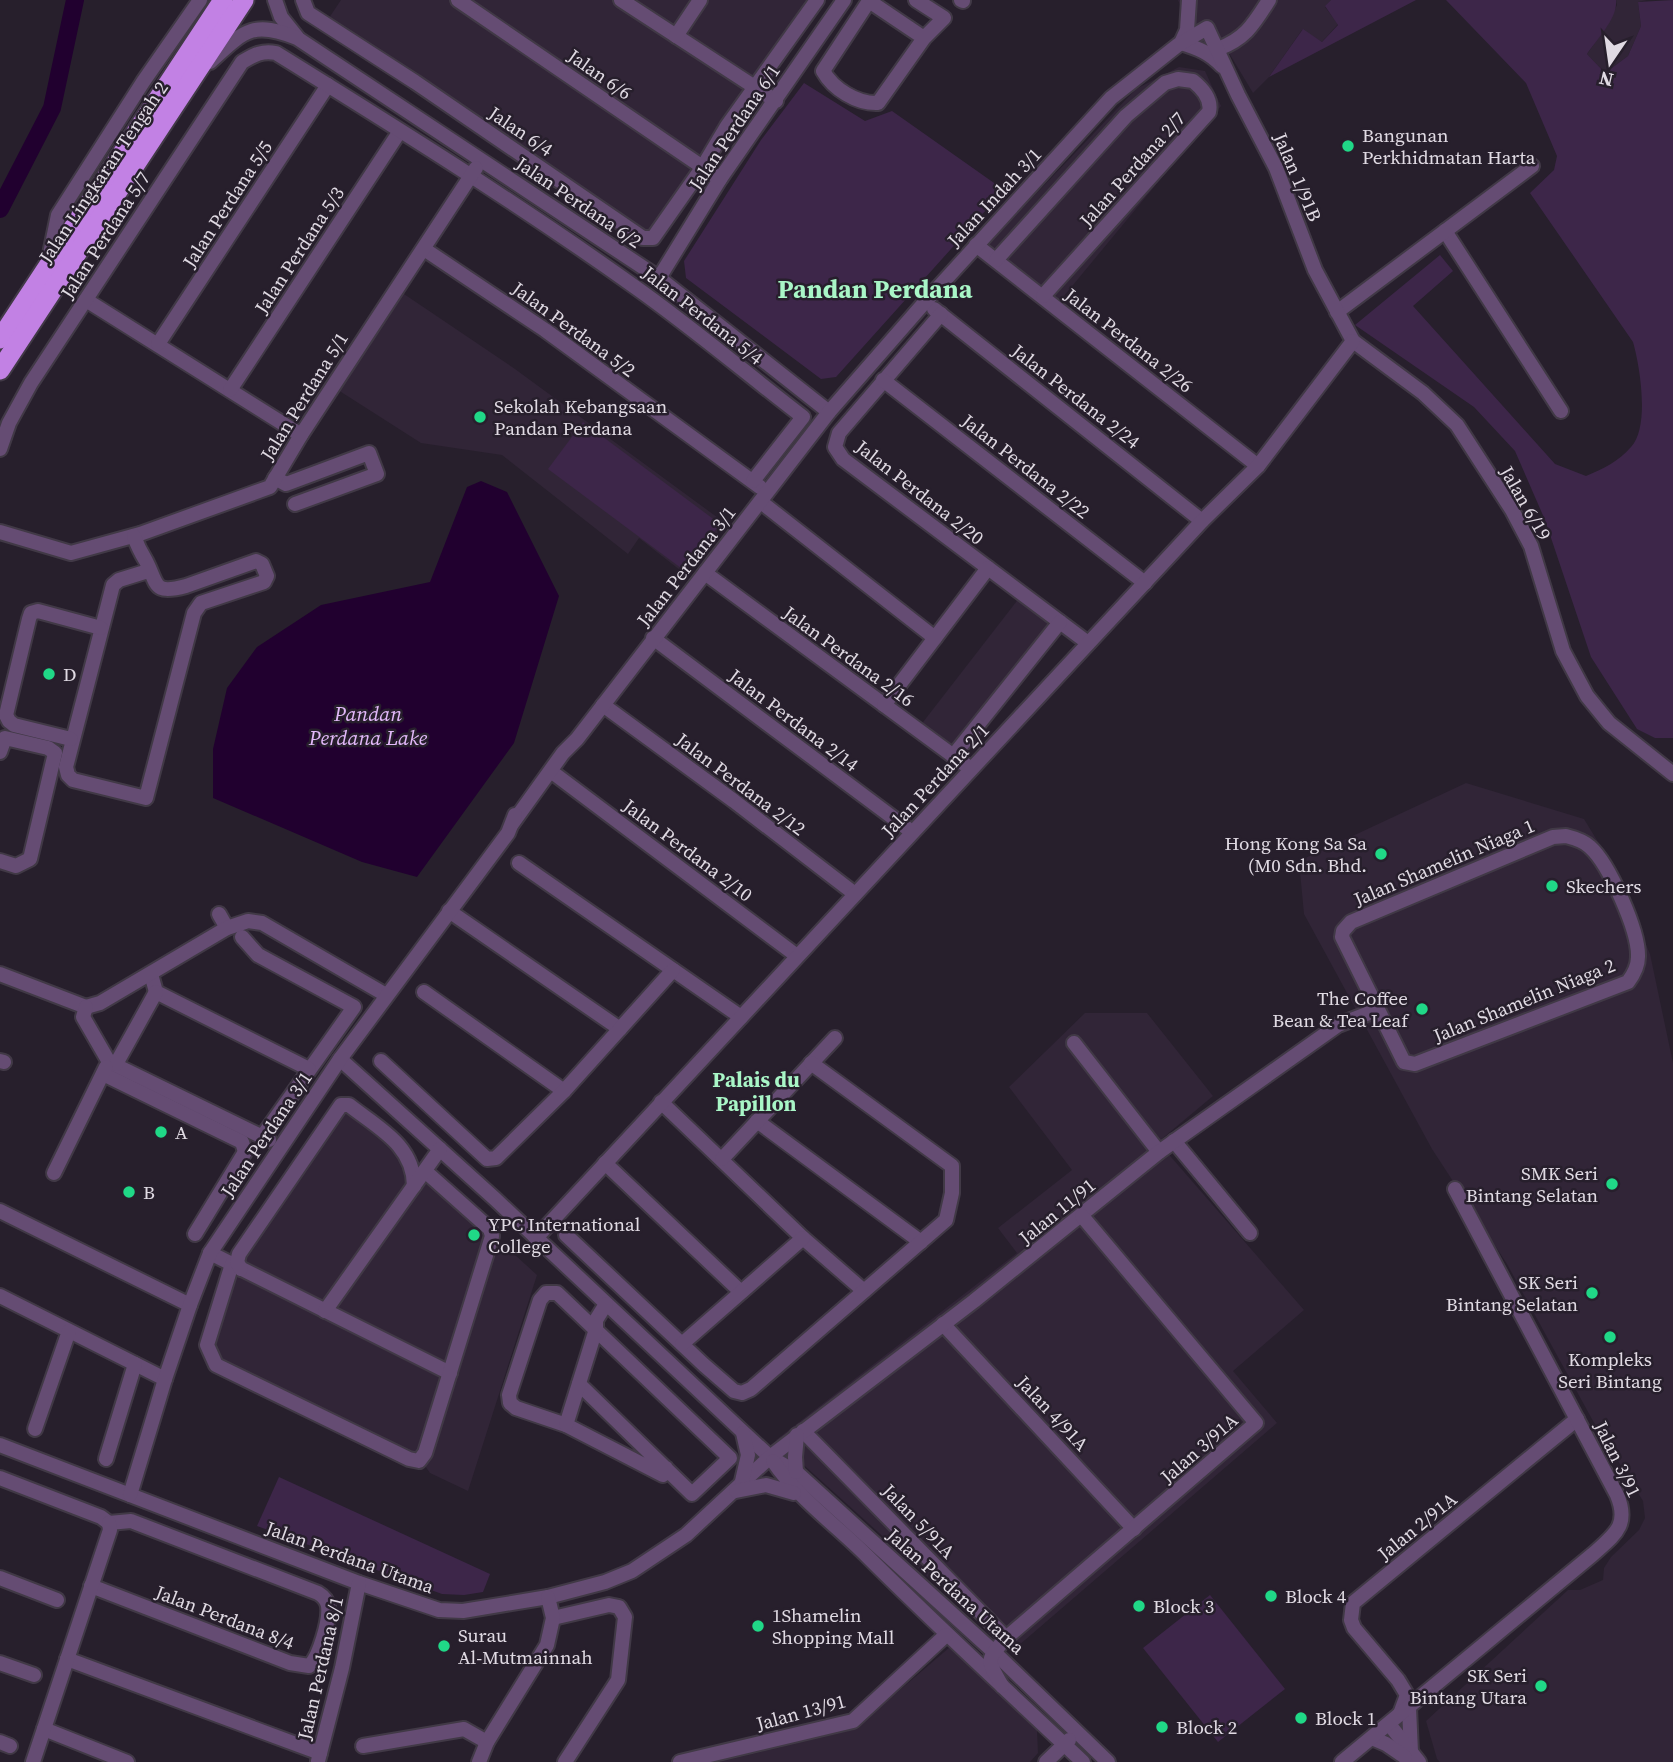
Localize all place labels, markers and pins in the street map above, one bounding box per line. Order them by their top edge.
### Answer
place label: Bangunan Perkhidmatan Harta [1362,122,1536,170]
marker: Bangunan Perkhidmatan Harta [1340,138,1356,154]
place label: Sekolah Kebangsaan Pandan Perdana [494,393,667,441]
marker: Sekolah Kebangsaan Pandan Perdana [472,409,488,425]
place label: D [63,661,77,687]
marker: D [41,666,57,682]
place label: Hong Kong Sa Sa (M0 Sdn. Bhd. [1224,830,1367,878]
marker: Hong Kong Sa Sa (M0 Sdn. Bhd. [1373,846,1389,862]
place label: Skechers [1566,873,1642,899]
marker: Skechers [1544,878,1560,894]
place label: The Coffee Bean & Tea Leaf [1272,985,1410,1033]
marker: The Coffee Bean & Tea Leaf [1414,1001,1430,1017]
place label: A [175,1119,188,1145]
marker: A [153,1124,169,1140]
place label: SMK Seri Bintang Selatan [1466,1160,1598,1208]
marker: SMK Seri Bintang Selatan [1604,1176,1620,1192]
place label: B [143,1179,155,1205]
marker: B [121,1184,137,1200]
place label: YPC International College [488,1211,641,1259]
marker: YPC International College [466,1227,482,1243]
place label: SK Seri Bintang Selatan [1446,1269,1578,1317]
marker: SK Seri Bintang Selatan [1584,1285,1600,1301]
marker: Kompleks Seri Bintang [1602,1329,1618,1345]
place label: Kompleks Seri Bintang [1558,1346,1662,1394]
place label: Block 4 [1285,1583,1347,1609]
marker: Block 4 [1263,1588,1279,1604]
place label: Block 3 [1153,1593,1214,1619]
marker: Block 3 [1131,1598,1147,1614]
place label: 1Shamelin Shopping Mall [772,1602,895,1650]
marker: 1Shamelin Shopping Mall [750,1618,766,1634]
place label: Surau Al-Mutmainnah [458,1622,593,1670]
marker: Surau Al-Mutmainnah [436,1638,452,1654]
place label: SK Seri Bintang Utara [1410,1662,1527,1710]
marker: SK Seri Bintang Utara [1533,1678,1549,1694]
place label: Block 1 [1315,1705,1376,1731]
marker: Block 1 [1293,1710,1309,1726]
place label: Block 2 [1176,1714,1237,1740]
marker: Block 2 [1154,1719,1170,1735]

